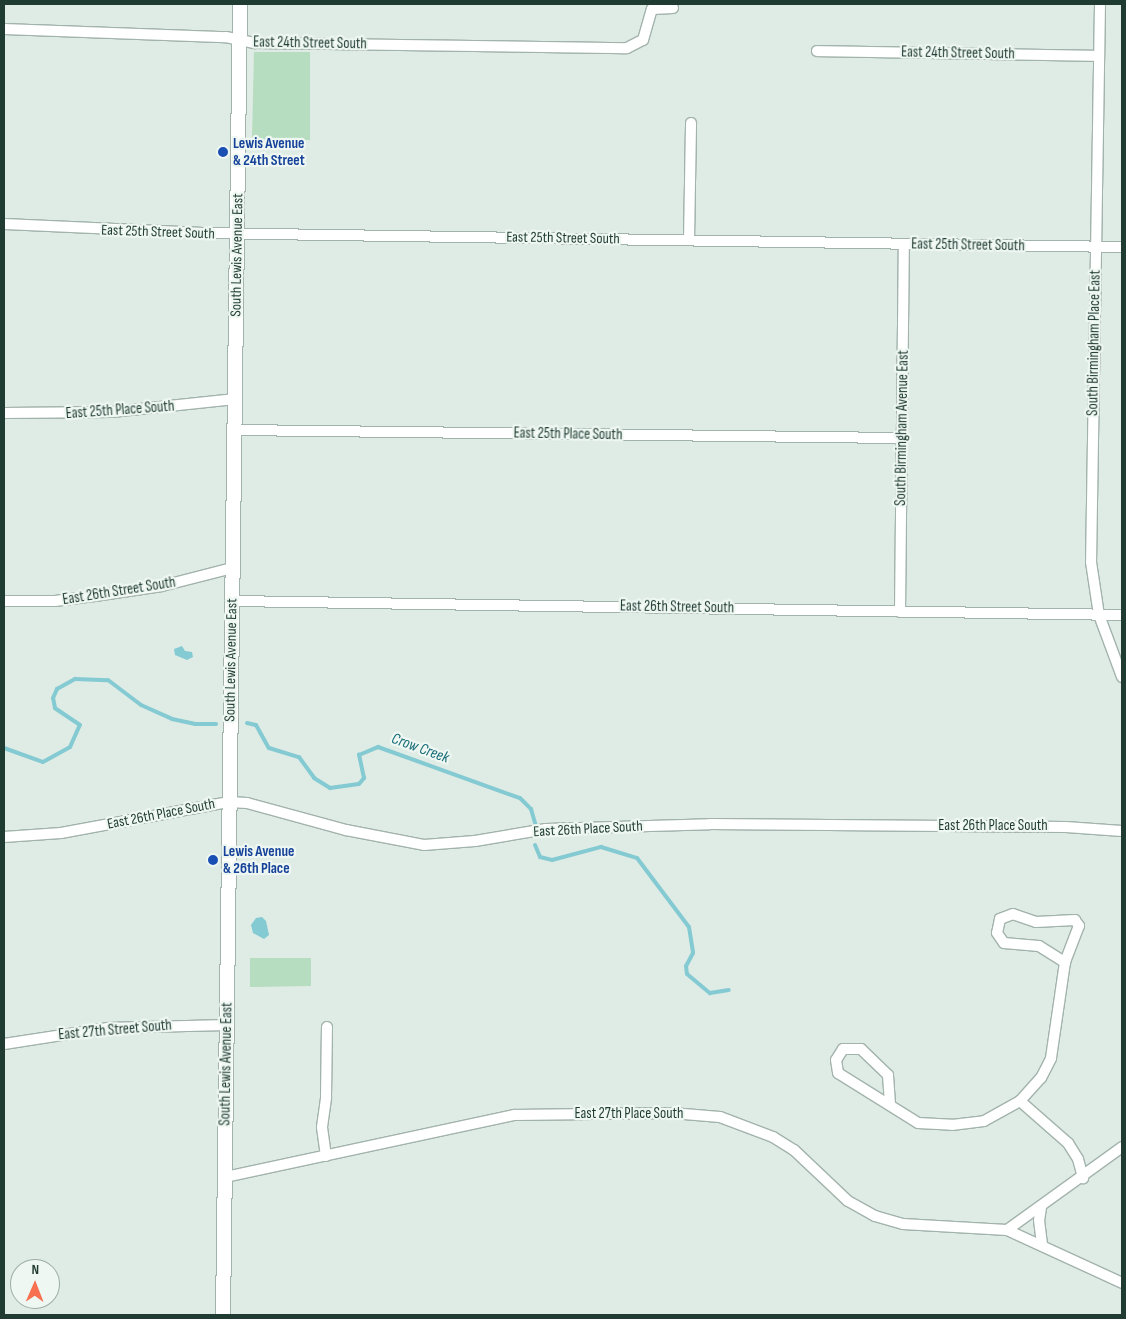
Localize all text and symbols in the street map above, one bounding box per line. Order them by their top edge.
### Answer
street label: East 24th Street South [253,33,367,53]
street label: East 24th Street South [901,43,1015,63]
place label: Lewis Avenue & 24th Street [233,134,305,169]
marker: Lewis Avenue & 24th Street [217,146,229,158]
street label: South Lewis Avenue East [227,193,247,317]
street label: East 25th Street South [101,221,215,243]
street label: East 25th Street South [506,228,620,248]
street label: East 25th Street South [911,235,1025,255]
street label: South Birmingham Place East [1084,270,1104,416]
street label: South Birmingham Avenue East [892,350,912,506]
street label: East 25th Place South [65,397,175,423]
street label: East 25th Place South [513,424,623,444]
street label: East 26th Street South [61,573,177,609]
street label: East 26th Street South [620,597,734,617]
street label: South Lewis Avenue East [221,598,241,722]
water label: Crow Creek [389,730,451,768]
street label: East 26th Place South [106,795,216,833]
street label: East 26th Place South [533,817,643,841]
street label: East 26th Place South [938,817,1048,835]
place label: Lewis Avenue & 26th Place [223,842,294,877]
marker: Lewis Avenue & 26th Place [207,854,219,866]
street label: South Lewis Avenue East [216,1002,236,1126]
street label: East 27th Street South [58,1016,172,1044]
street label: East 27th Place South [575,1105,683,1123]
north arrow [10,1259,60,1309]
text: N [31,1261,39,1278]

